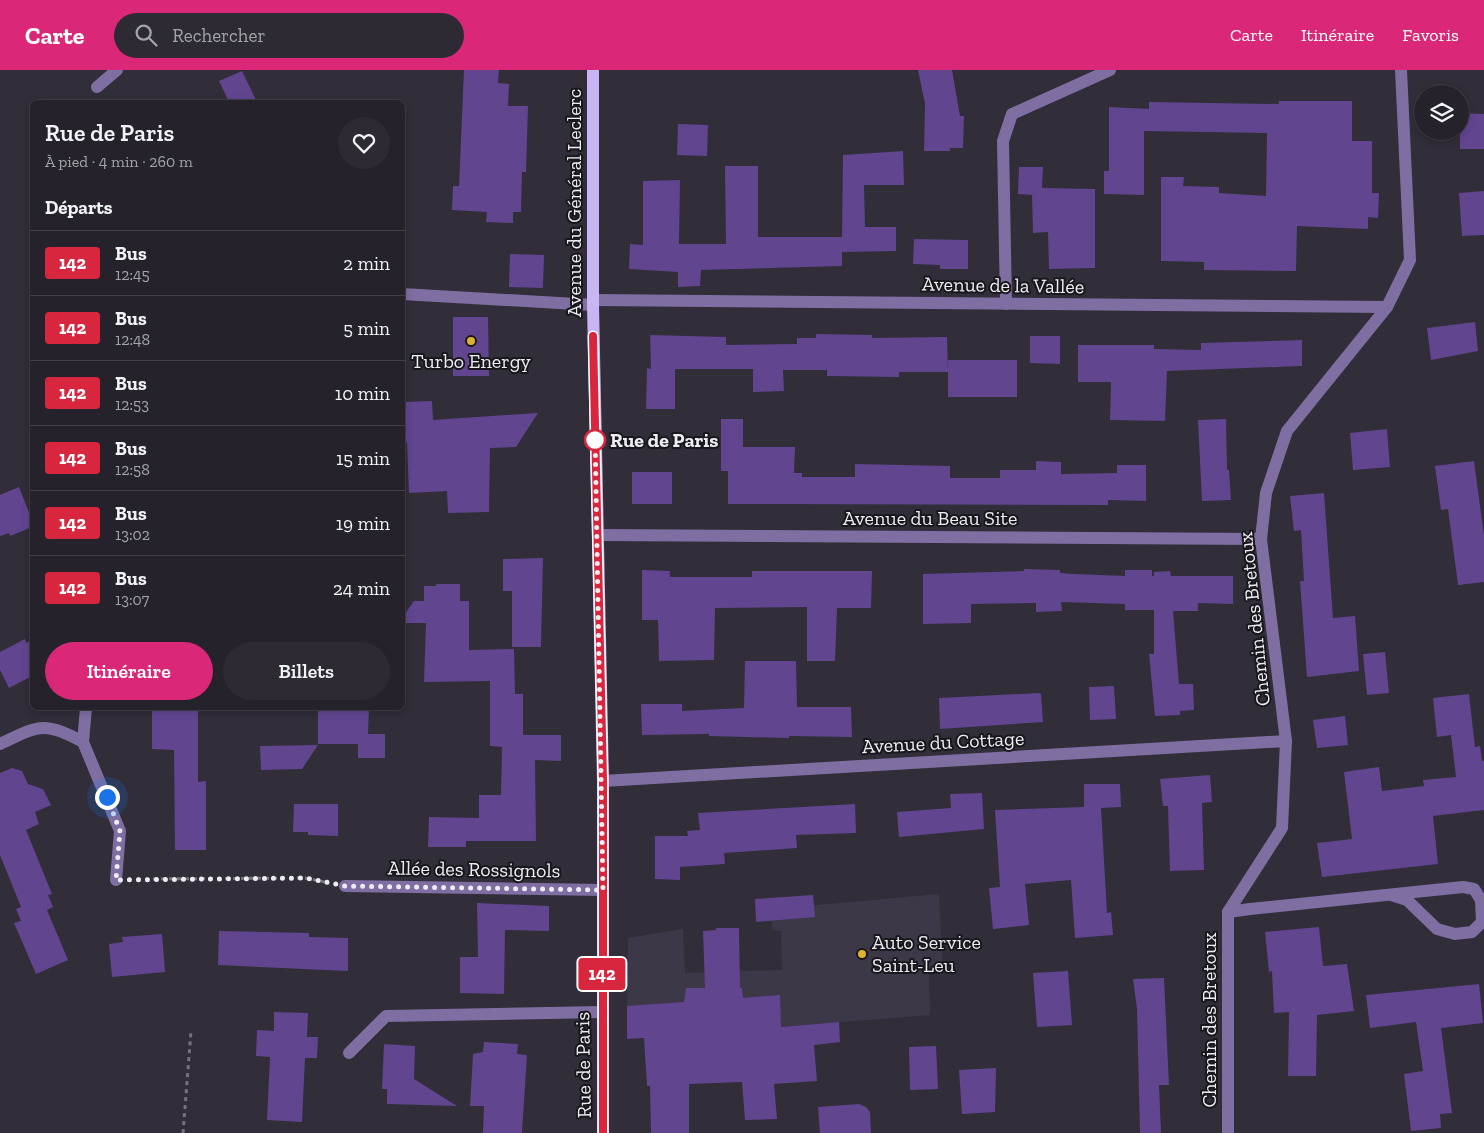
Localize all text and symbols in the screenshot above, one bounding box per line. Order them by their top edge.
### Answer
search box [114,13,464,58]
text: Carte [25,21,84,50]
icon: search [132,21,160,49]
text: Rechercher [172,24,265,47]
text: Carte [1230,24,1273,46]
text: Itinéraire [1301,24,1374,46]
text: Favoris [1402,24,1459,46]
map controls [1414,85,1469,140]
button: layers [1414,85,1469,140]
street label: Avenue du Général Leclerc [562,89,586,317]
button: heart [338,117,390,169]
text: Rue de Paris [45,118,174,147]
text: À pied · 4 min · 260 m [45,152,193,171]
text: Départs [45,196,113,219]
text: Bus [115,242,147,265]
text: 142 [59,252,86,274]
text: 2 min [343,252,390,275]
text: 12:45 [115,265,150,284]
street label: Avenue de la Vallée [922,272,1084,298]
text: Bus [115,307,147,330]
text: 142 [59,317,86,339]
text: 5 min [343,317,390,340]
text: 12:48 [115,330,150,349]
marker: Turbo Energy [465,335,477,347]
place label: Turbo Energy [411,349,532,373]
text: Bus [115,372,147,395]
text: 142 [59,382,86,404]
text: 10 min [335,382,390,405]
text: 12:53 [115,395,149,414]
place label: Rue de Paris [610,428,719,452]
marker: Rue de Paris [584,429,606,451]
text: Bus [115,437,147,460]
text: 142 [59,447,86,469]
text: 15 min [336,447,390,470]
text: 12:58 [115,460,150,479]
text: Bus [115,502,147,525]
street label: Avenue du Beau Site [843,506,1017,530]
text: 142 [59,512,86,534]
text: 19 min [336,512,390,535]
text: 13:02 [115,525,150,544]
street label: Chemin des Bretoux [1233,531,1275,707]
text: Bus [115,567,147,590]
text: 142 [59,577,86,599]
text: 24 min [333,577,390,600]
text: 13:07 [115,590,149,609]
button: Itinéraire [45,642,213,700]
button: Billets [223,642,390,700]
street label: Avenue du Cottage [861,726,1025,758]
your location [95,785,120,810]
street label: Allée des Rossignols [387,855,561,883]
place label: Auto Service Saint-Leu [872,930,981,977]
street label: Chemin des Bretoux [1197,932,1221,1108]
marker: Auto Service Saint-Leu [856,948,868,960]
line badge: 142 [573,958,631,990]
text: 142 [588,963,616,985]
street label: Rue de Paris [570,1012,596,1118]

